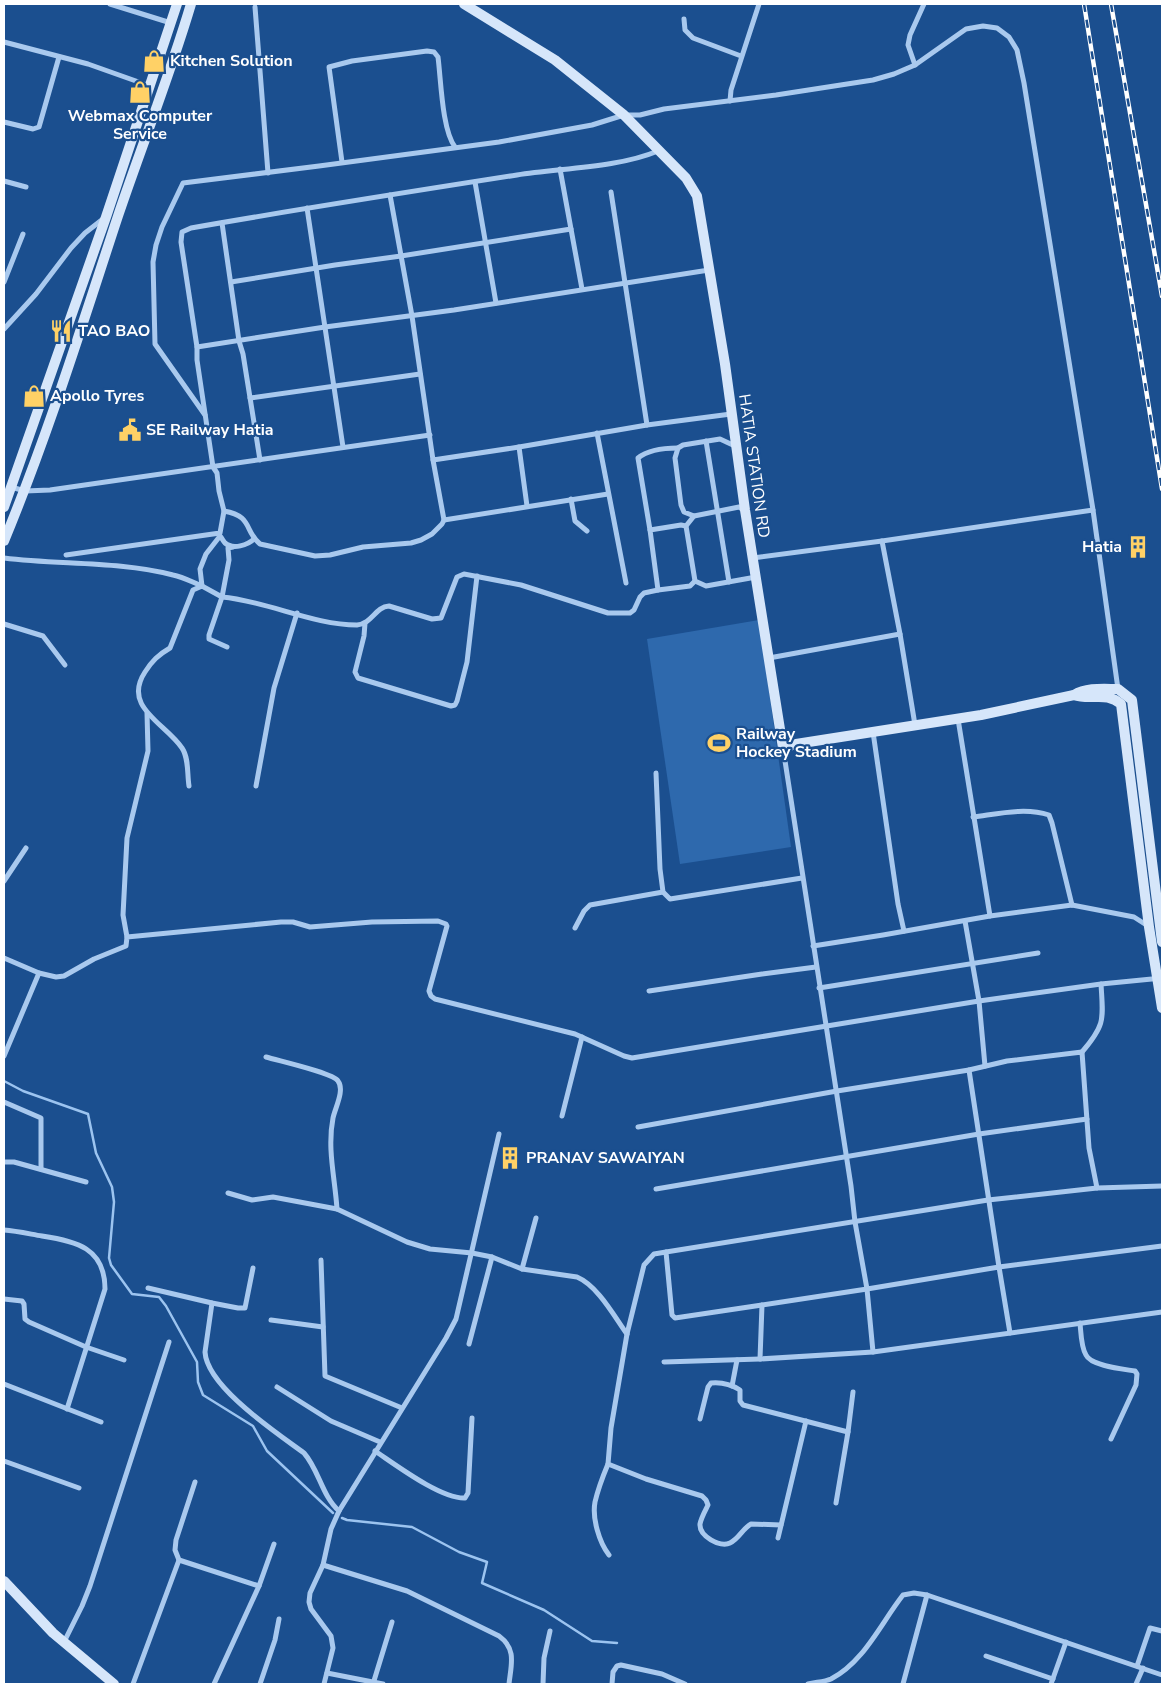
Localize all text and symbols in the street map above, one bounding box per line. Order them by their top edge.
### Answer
shop icon: Kitchen Solution [141,48,167,74]
place label: Kitchen Solution [170,50,293,72]
shop icon: Webmax Computer Service [127,79,153,105]
place label: Webmax Computer Service [68,105,213,145]
restaurant icon: TAO BAO [48,318,74,344]
place label: TAO BAO [78,320,150,342]
shop icon: Apollo Tyres [21,383,47,409]
place label: Apollo Tyres [50,385,145,407]
street label: HATIA STATION RD [733,393,775,539]
public building icon: SE Railway Hatia [117,417,143,443]
place label: SE Railway Hatia [146,419,274,441]
building icon: Hatia [1125,534,1151,560]
place label: Hatia [1082,536,1122,558]
place label: Railway Hockey Stadium [736,723,857,763]
sports icon: Railway Hockey Stadium [706,730,732,756]
building icon: PRANAV SAWAIYAN [497,1145,523,1171]
place label: PRANAV SAWAIYAN [526,1147,685,1169]

